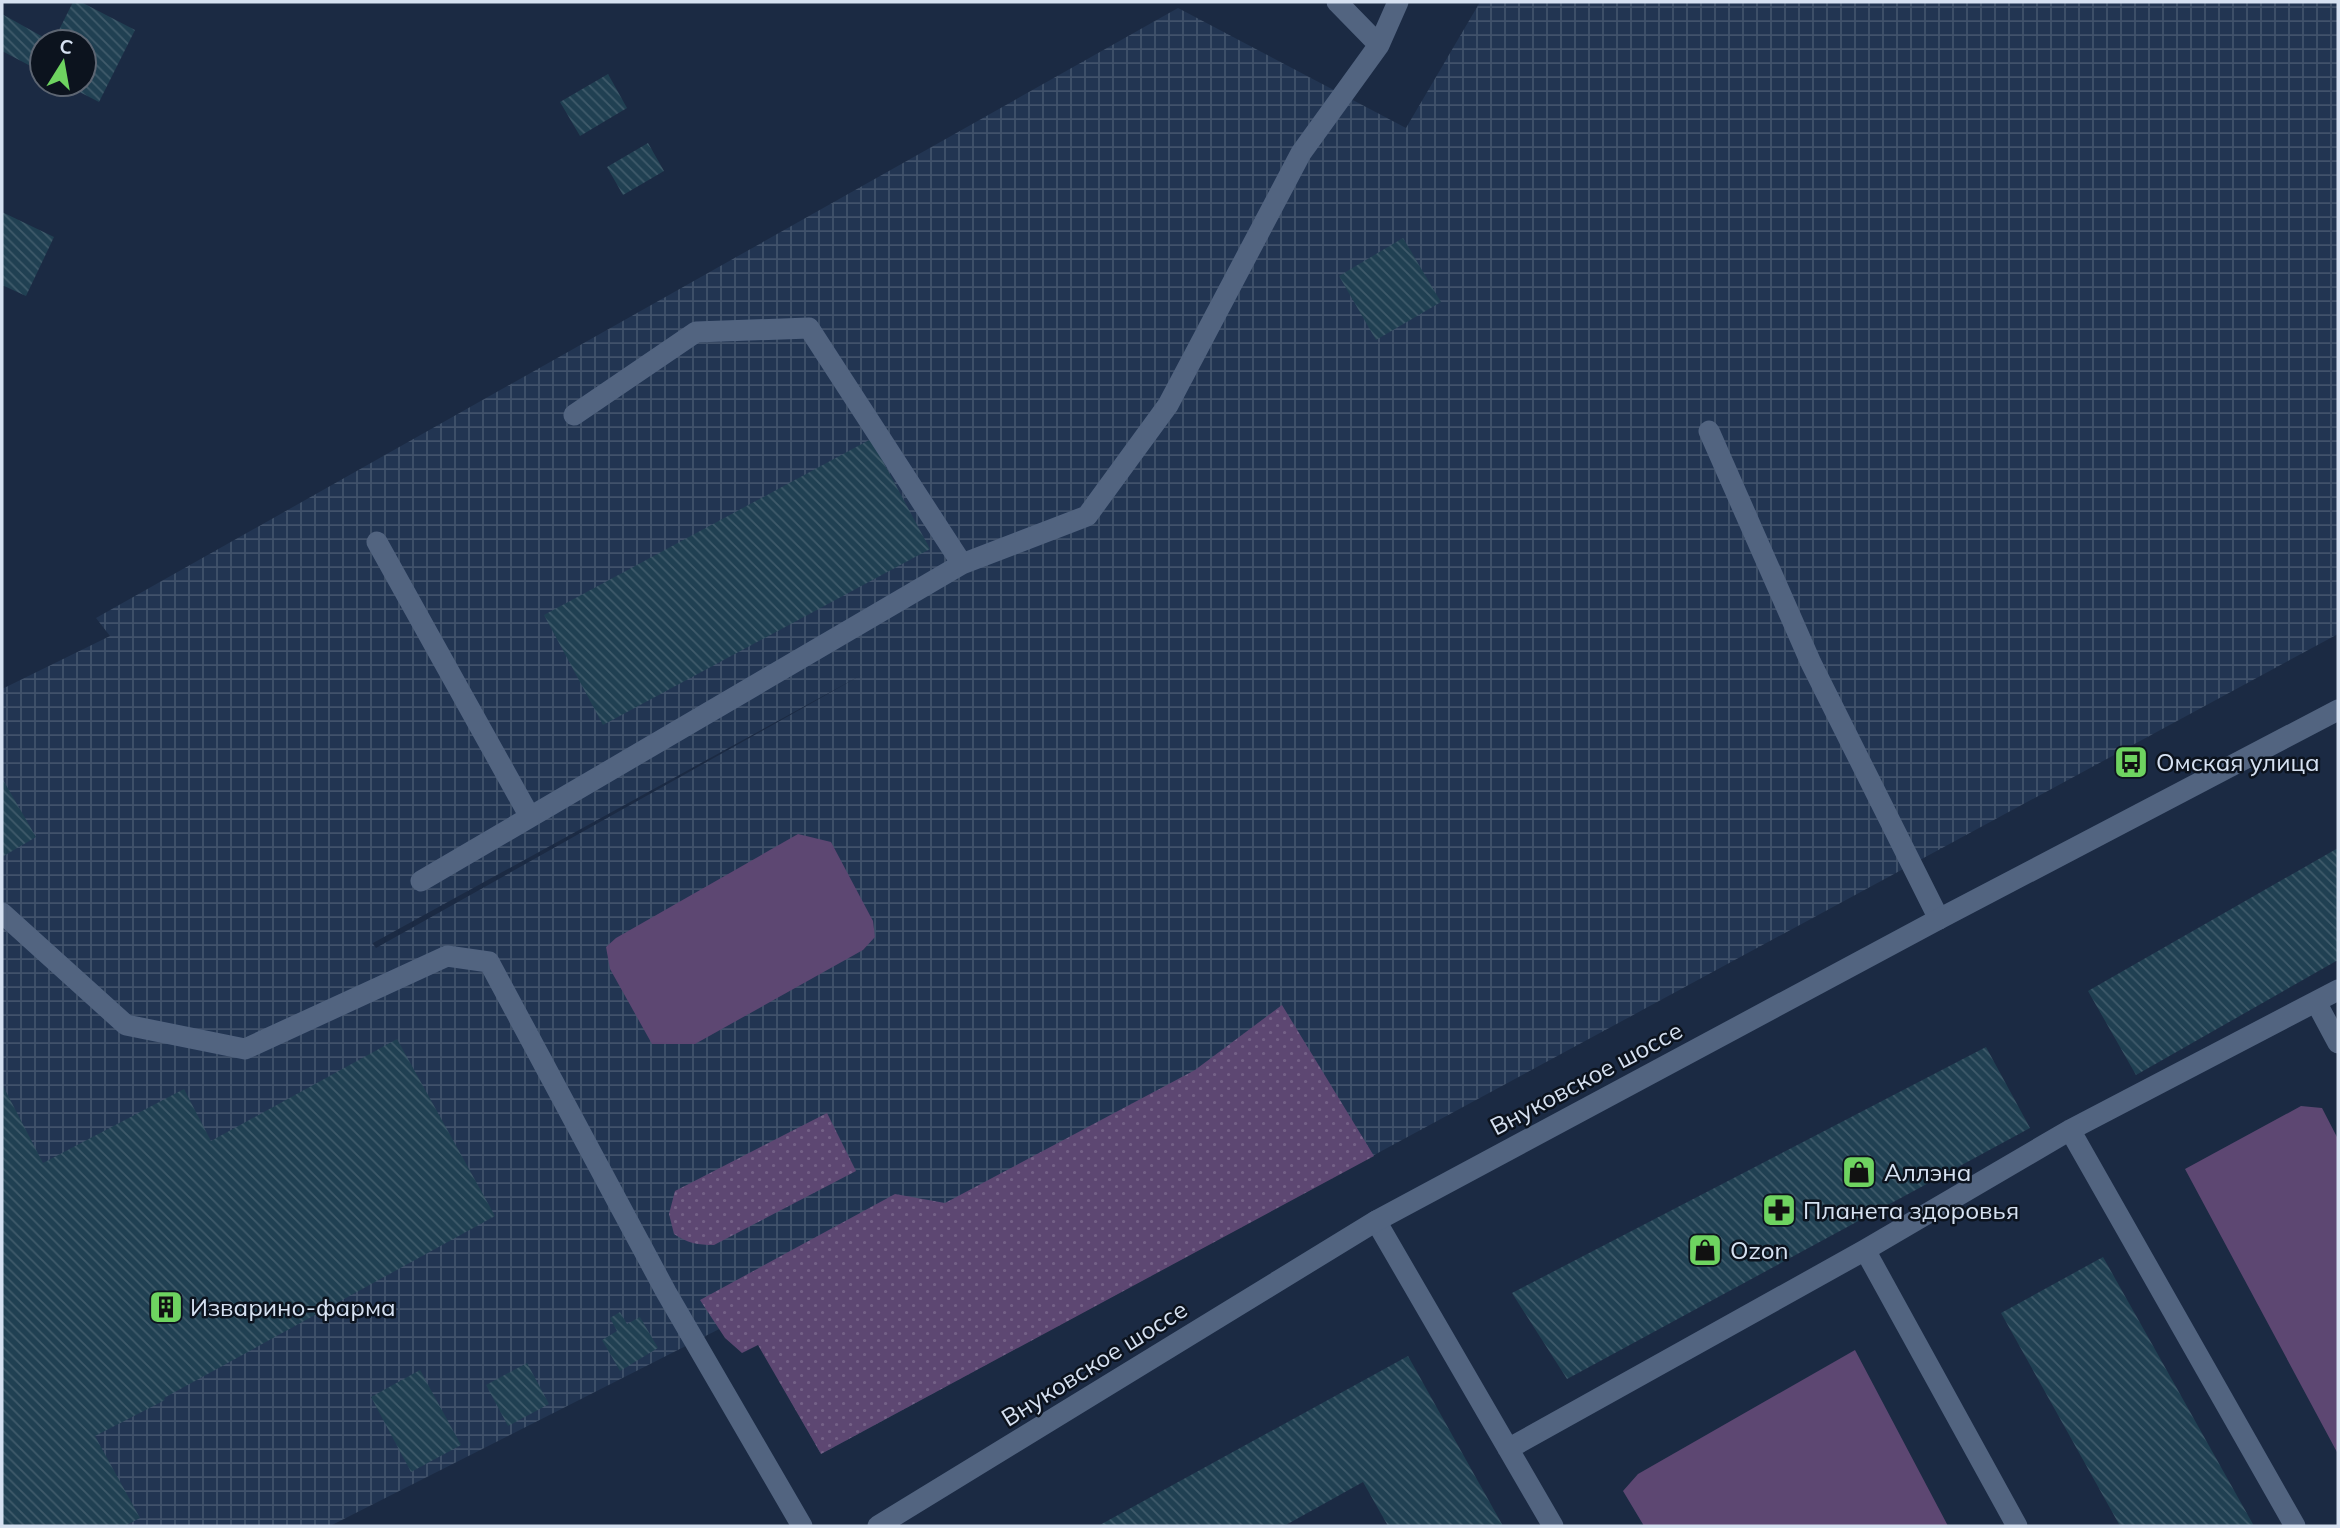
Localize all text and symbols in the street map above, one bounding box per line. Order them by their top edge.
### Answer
north arrow [28,28,98,98]
text: С [58,33,75,59]
bus stop icon: Омская улица [2112,743,2150,781]
place label: Омская улица [2156,747,2320,777]
street label: Внуковское шоссе [1485,1015,1687,1141]
shop icon: Аллэна [1840,1153,1878,1191]
place label: Аллэна [1884,1157,1971,1187]
pharmacy icon: Планета здоровья [1760,1191,1798,1229]
place label: Планета здоровья [1803,1195,2019,1225]
shop icon: Ozon [1686,1231,1724,1269]
place label: Ozon [1730,1235,1789,1265]
building icon: Изварино-фарма [147,1288,185,1326]
place label: Изварино-фарма [190,1292,396,1322]
street label: Внуковское шоссе [996,1294,1192,1432]

